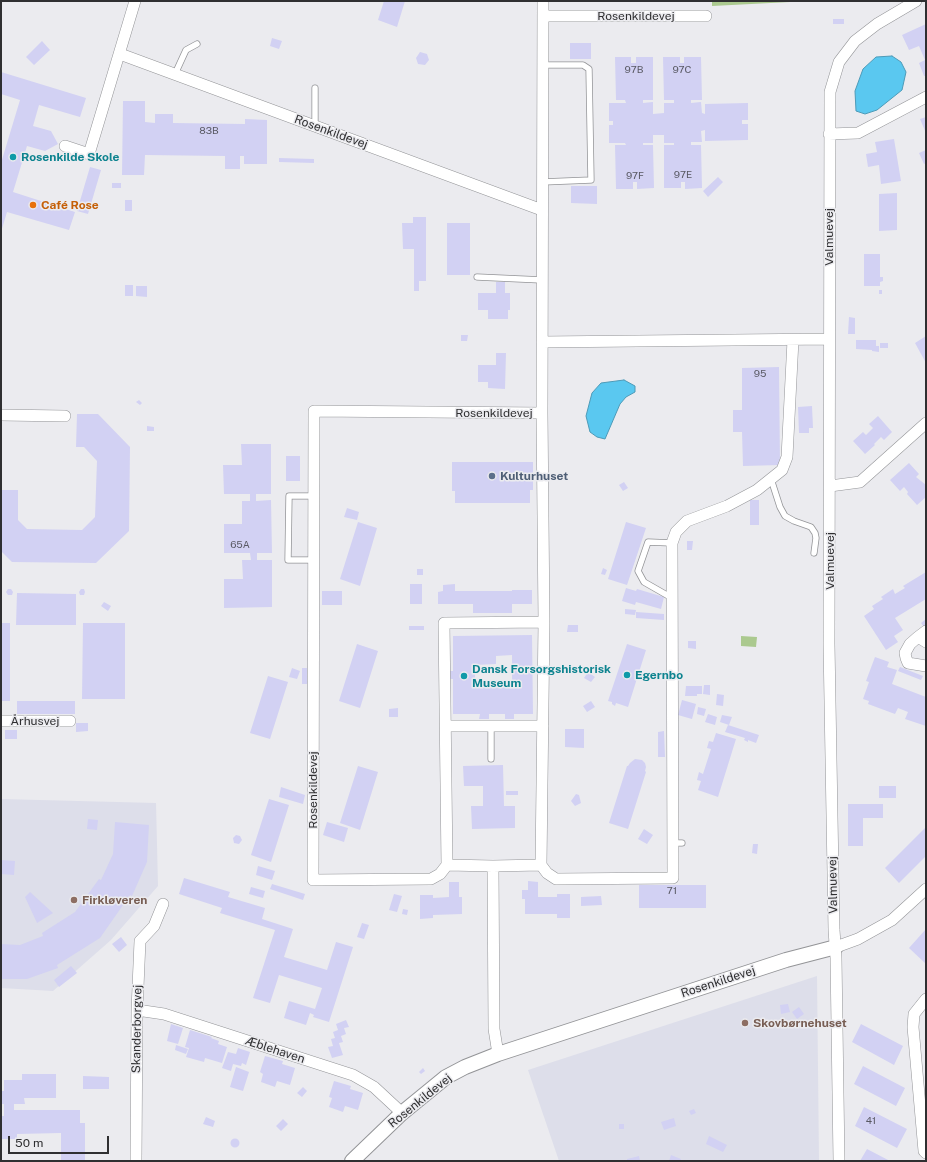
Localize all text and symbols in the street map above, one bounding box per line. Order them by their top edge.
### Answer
street label: Rosenkildevej [597,9,675,23]
house number: 97B [625,64,643,76]
house number: 97C [673,64,691,76]
street label: Rosenkildevej [292,112,370,152]
house number: 83B [199,125,219,137]
place label: Rosenkilde Skole [21,150,119,164]
marker: Rosenkilde Skole [8,152,18,162]
house number: 97E [674,169,692,181]
house number: 97F [626,170,644,182]
place label: Café Rose [41,198,99,212]
marker: Café Rose [28,200,38,210]
street label: Valmuevej [822,208,836,266]
house number: 95 [754,368,766,380]
street label: Rosenkildevej [455,406,533,420]
place label: Kulturhuset [500,469,568,483]
marker: Kulturhuset [487,471,497,481]
street label: Valmuevej [823,532,837,590]
house number: 65A [230,539,250,551]
place label: Dansk Forsorgshistorisk Museum [472,662,611,690]
place label: Egernbo [635,668,683,682]
marker: Egernbo [622,670,632,680]
marker: Dansk Forsorgshistorisk Museum [459,671,469,681]
street label: Århusvej [10,714,60,728]
street label: Rosenkildevej [306,751,320,829]
street label: Valmuevej [825,856,841,914]
house number: 71 [667,885,677,897]
place label: Firkløveren [82,893,147,907]
marker: Firkløveren [69,895,79,905]
street label: Rosenkildevej [679,963,757,1001]
street label: Skanderborgvej [129,985,145,1073]
place label: Skovbørnehuset [753,1016,847,1030]
marker: Skovbørnehuset [740,1018,750,1028]
street label: Æblehaven [243,1034,307,1066]
street label: Rosenkildevej [385,1071,455,1131]
house number: 41 [866,1115,876,1127]
scale bar [10,1128,111,1154]
text: 50 m [15,1136,43,1150]

